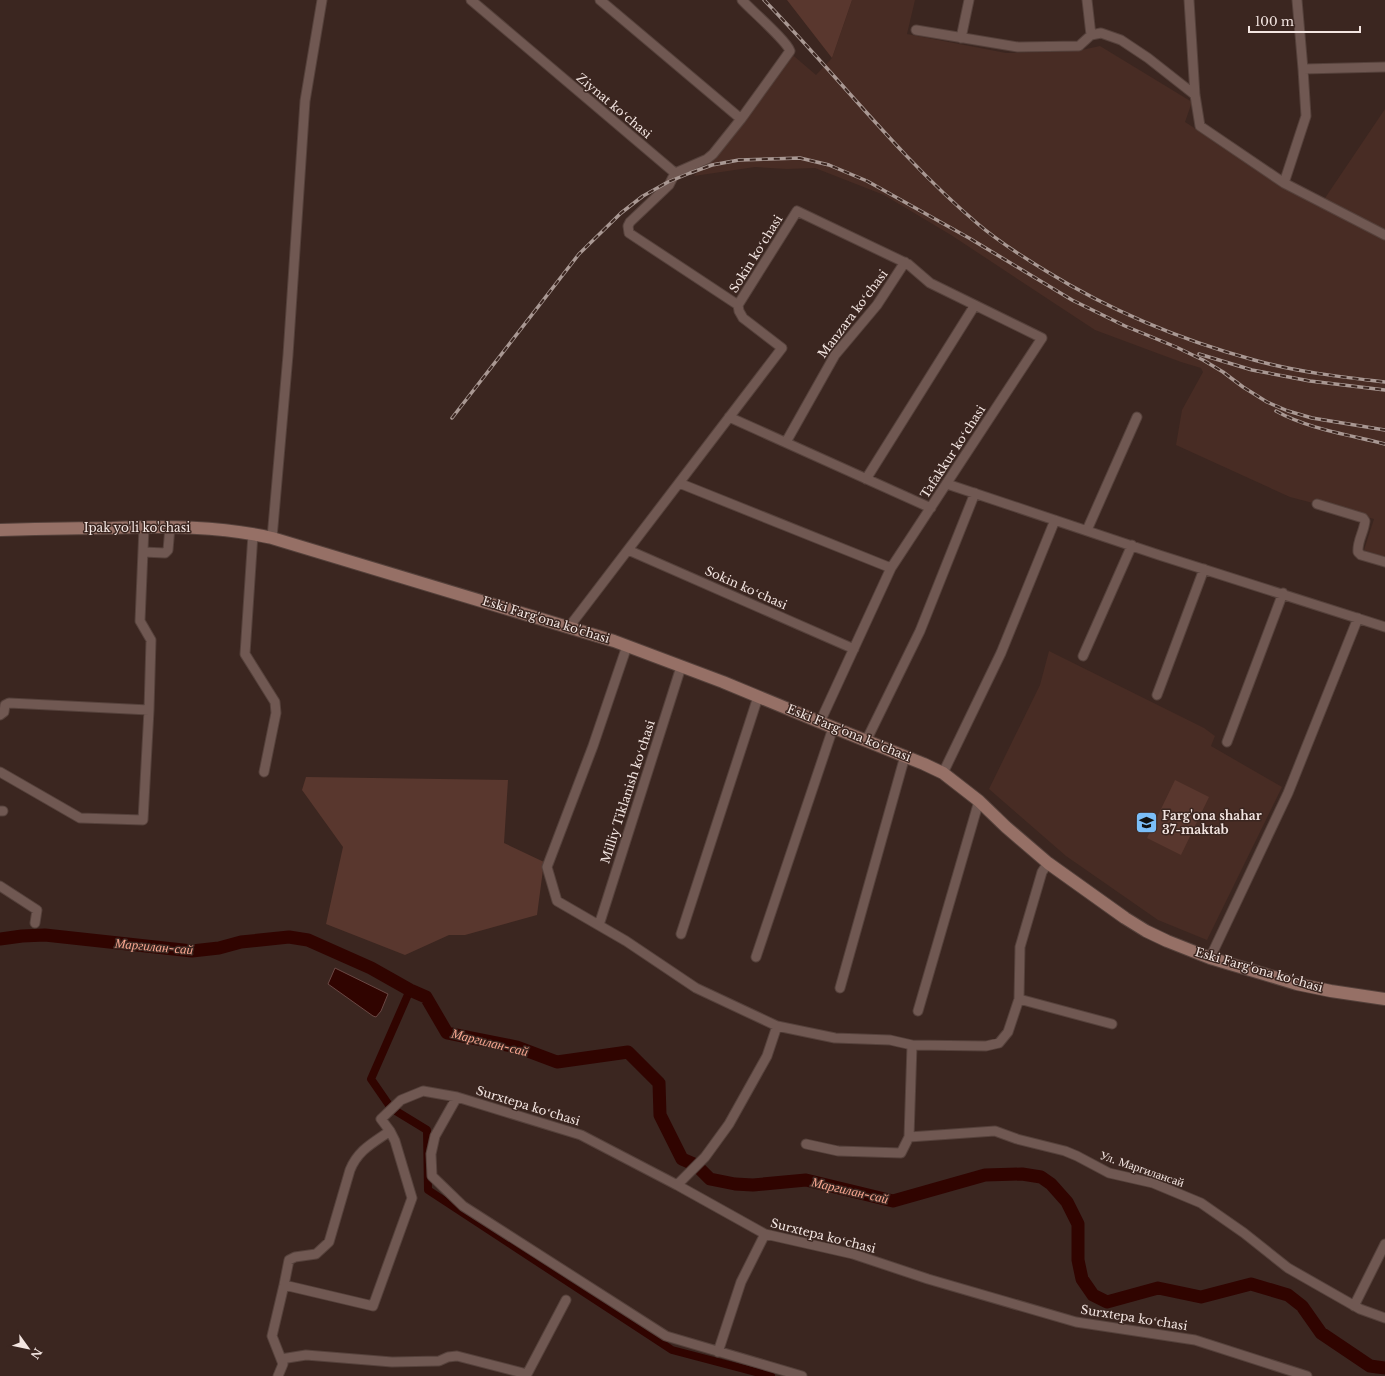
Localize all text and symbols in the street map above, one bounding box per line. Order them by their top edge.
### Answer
scale bar [1249,8,1360,34]
text: 100 m [1255,14,1294,29]
street label: Ziynat koʻchasi [574,70,655,141]
street label: Sokin koʻchasi [726,212,785,295]
street label: Manzara koʻchasi [815,267,891,361]
street label: Tafakkur koʻchasi [917,402,988,501]
street label: Ipak yo'li ko'chasi [84,520,190,535]
street label: Sokin koʻchasi [703,563,790,612]
street label: Eski Farg'ona ko'chasi [481,593,612,646]
street label: Eski Farg'ona ko'chasi [785,701,913,764]
street label: Milliy Tiklanish koʻchasi [597,718,658,865]
place label: Farg'ona shahar 37-maktab [1162,808,1262,837]
school or university icon: Farg'ona shahar 37-maktab [1133,810,1159,836]
water label: Маргилан-сай [113,935,194,958]
street label: Eski Farg'ona ko'chasi [1193,944,1325,995]
water label: Маргилан-сай [449,1025,530,1060]
street label: Surxtepa koʻchasi [474,1083,582,1128]
street label: Ул. Маргилансай [1098,1147,1187,1190]
water label: Маргилан-сай [809,1173,891,1208]
street label: Surxtepa koʻchasi [769,1215,877,1256]
street label: Surxtepa koʻchasi [1080,1302,1189,1333]
north arrow [8,1328,48,1368]
text: N [27,1345,45,1362]

